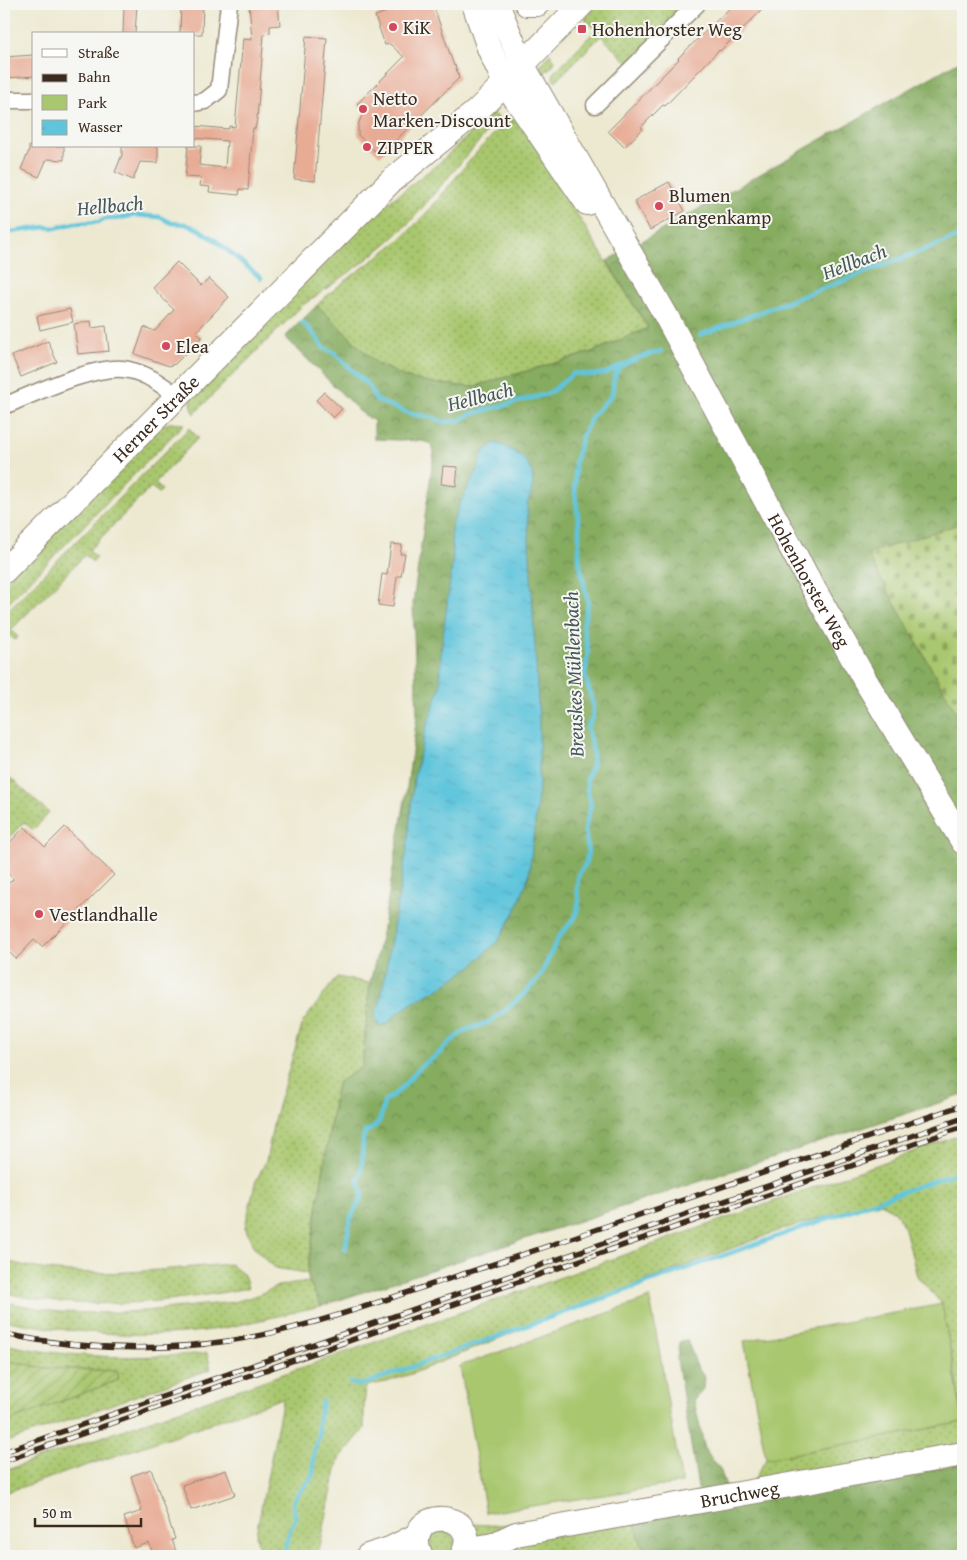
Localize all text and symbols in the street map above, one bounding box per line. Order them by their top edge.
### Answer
place label: KiK [403,13,432,41]
place label: Hohenhorster Weg [592,15,742,43]
marker: KiK [387,21,399,33]
marker: Hohenhorster Weg [576,23,588,35]
legend [32,32,195,148]
text: Straße [78,42,120,63]
text: Bahn [78,66,111,87]
place label: Netto Marken-Discount [373,84,511,134]
text: Park [78,92,107,113]
marker: Netto Marken-Discount [357,103,369,115]
text: Wasser [78,116,122,137]
place label: ZIPPER [377,133,434,161]
marker: ZIPPER [361,141,373,153]
place label: Blumen Langenkamp [669,181,771,231]
water label: Hellbach [74,188,145,222]
marker: Blumen Langenkamp [653,200,665,212]
water label: Hellbach [817,235,890,287]
place label: Elea [176,332,209,360]
marker: Elea [160,340,172,352]
street label: Herner Straße [105,368,205,469]
water label: Hellbach [443,374,516,418]
street label: Hohenhorster Weg [761,508,858,653]
water label: Breuskes Mühlenbach [556,591,590,758]
place label: Vestlandhalle [49,900,158,928]
marker: Vestlandhalle [33,908,45,920]
street label: Bruchweg [698,1473,781,1515]
scale bar [35,1495,141,1527]
text: 50 m [42,1502,73,1523]

